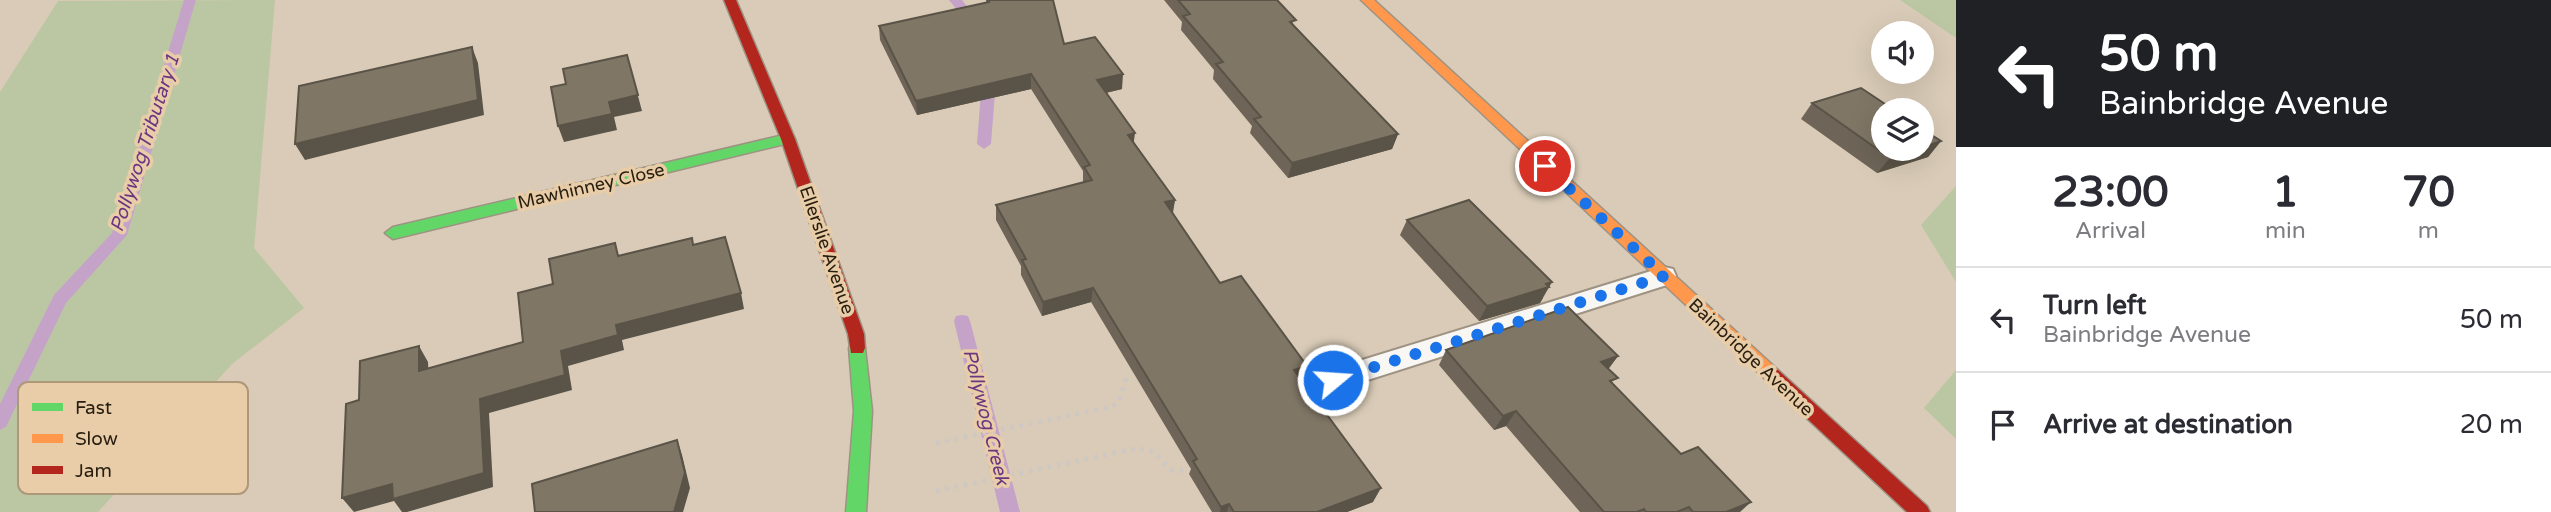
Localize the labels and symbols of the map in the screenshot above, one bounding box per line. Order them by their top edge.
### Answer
water label: Pollywog Tributary 1 [106,51,184,235]
pin [1515,136,1575,196]
street label: Mawhinney Close [515,158,667,214]
street label: Ellerslie Avenue [795,183,859,317]
street label: Bainbridge Avenue [1684,293,1818,421]
position arrow [1296,343,1370,417]
water label: Pollywog Creek [959,347,1014,489]
legend [18,382,248,494]
text: Fast [75,397,112,419]
text: Slow [75,428,118,450]
text: Jam [75,460,112,482]

